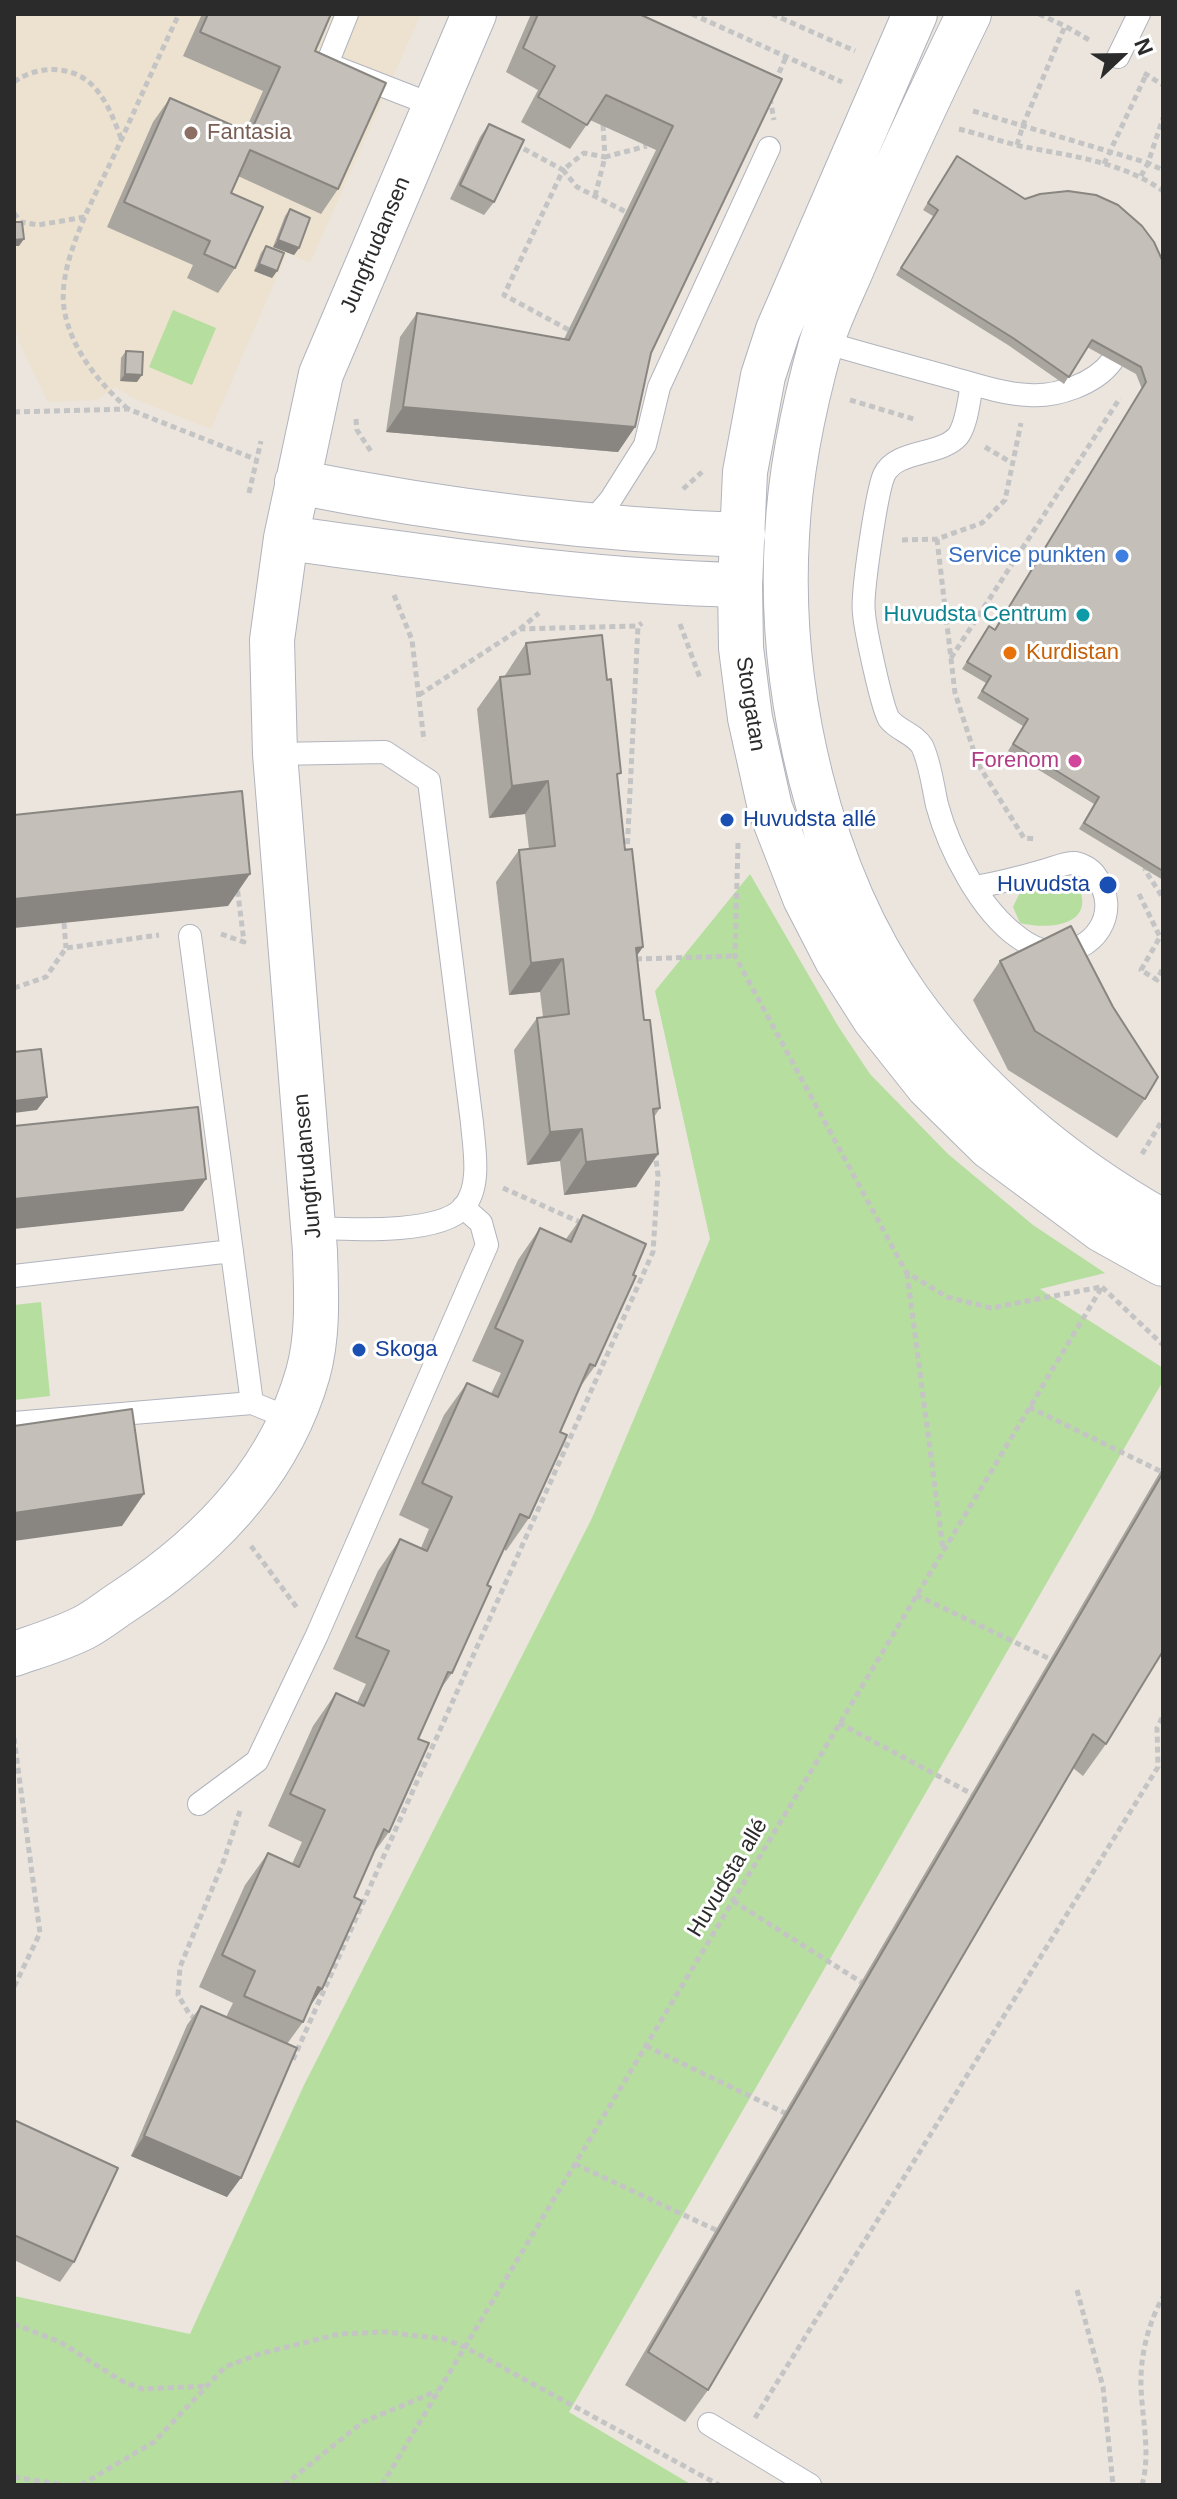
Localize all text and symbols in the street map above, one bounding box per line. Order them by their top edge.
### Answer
north arrow [1081,16,1161,96]
text: N [1129,35,1158,59]
place label: Fantasia [207,120,291,146]
marker: Fantasia [182,124,200,142]
street label: Jungfrudansen [335,173,417,317]
place label: Service punkten [948,543,1106,569]
marker: Service punkten [1113,547,1131,565]
place label: Huvudsta Centrum [884,602,1067,628]
marker: Huvudsta Centrum [1074,606,1092,624]
place label: Kurdistan [1026,640,1119,666]
marker: Kurdistan [1001,644,1019,662]
street label: Storgatan [730,655,770,753]
place label: Forenom [971,748,1059,774]
marker: Forenom [1066,752,1084,770]
place label: Huvudsta allé [743,807,876,833]
marker: Huvudsta allé [718,811,736,829]
place label: Huvudsta [997,872,1090,898]
marker: Huvudsta [1097,874,1119,896]
street label: Jungfrudansen [289,1092,327,1240]
place label: Skoga [375,1337,437,1363]
marker: Skoga [350,1341,368,1359]
street label: Huvudsta allé [682,1814,774,1942]

